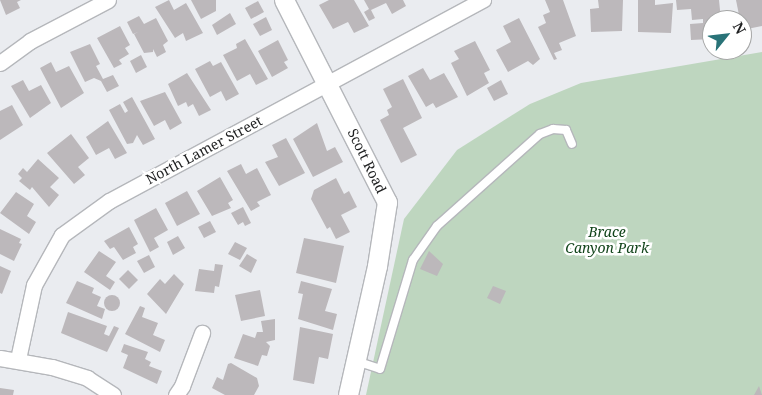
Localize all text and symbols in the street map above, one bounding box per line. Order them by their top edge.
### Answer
north arrow [702,10,752,60]
text: N [729,19,751,37]
street label: North Lamer Street [143,112,265,188]
street label: Scott Road [344,126,390,196]
park label: Brace Canyon Park [565,224,649,256]

